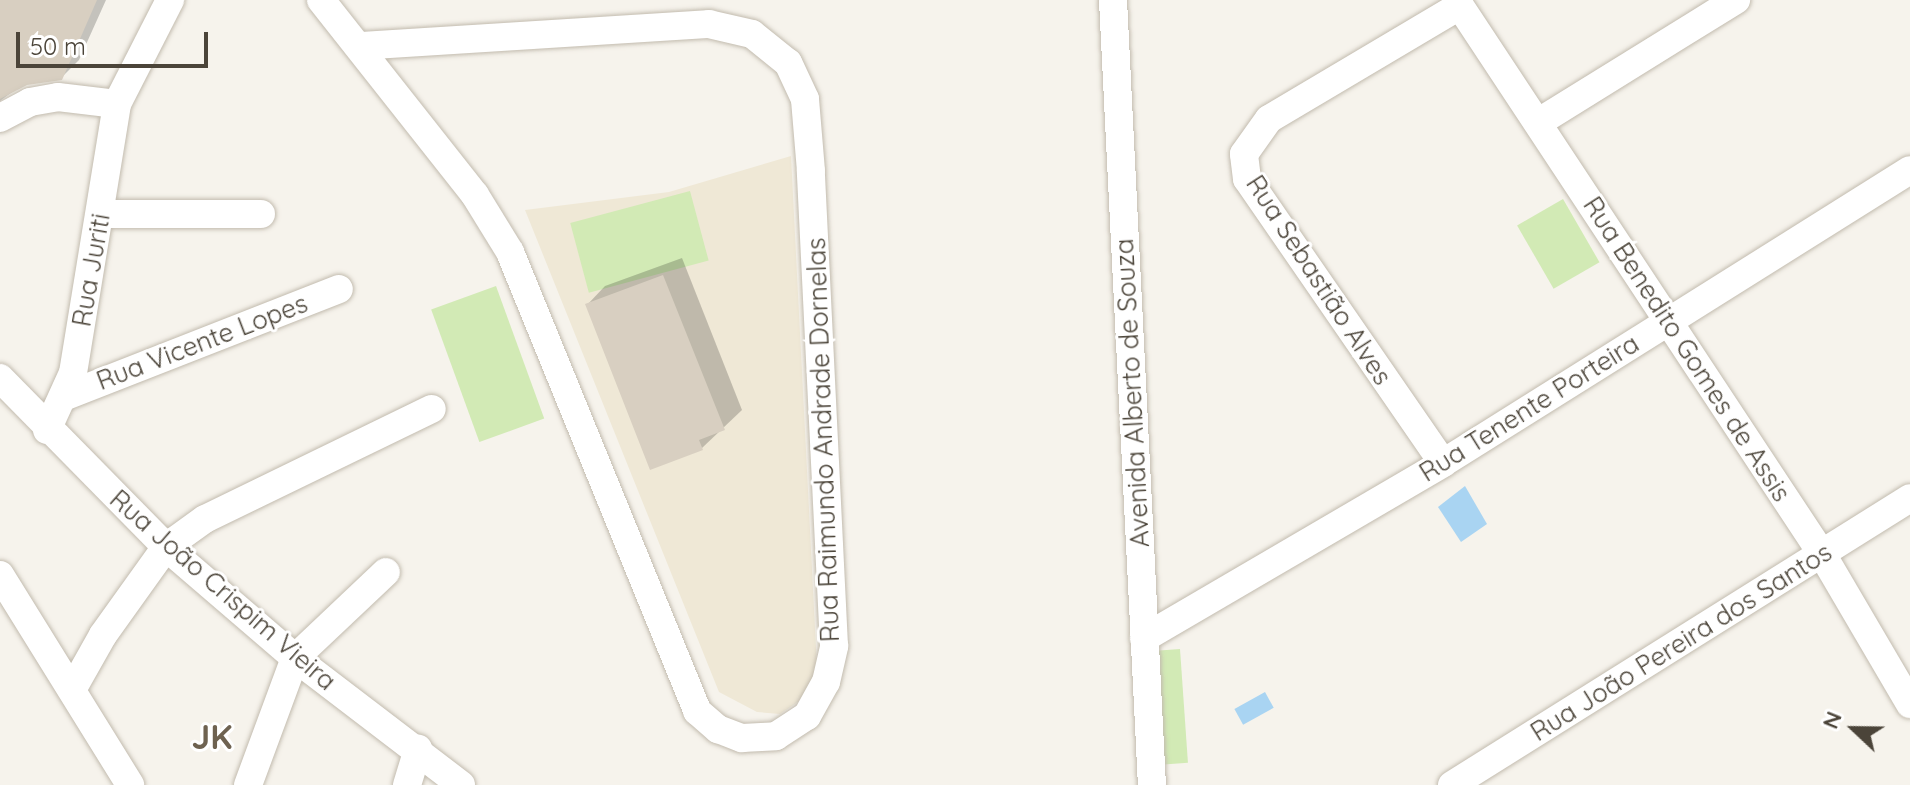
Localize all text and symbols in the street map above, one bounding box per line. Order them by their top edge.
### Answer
scale bar [20,16,212,66]
text: 50 m [30,31,86,61]
street label: Rua Sebastião Alves [1240,169,1398,391]
street label: Rua Benedito Gomes de Assis [1577,191,1797,507]
street label: Rua Juriti [66,211,116,329]
street label: Rua Raimundo Andrade Dornelas [800,237,846,643]
street label: Avenida Alberto de Souza [1108,238,1156,548]
street label: Rua Vicente Lopes [92,287,312,397]
street label: Rua Tenente Porteira [1414,328,1644,488]
street label: Rua João Crispim Vieira [104,483,342,697]
street label: Rua João Pereira dos Santos [1525,536,1837,748]
north arrow [1814,689,1894,769]
text: N [1816,707,1848,733]
district label: JK [191,717,233,757]

